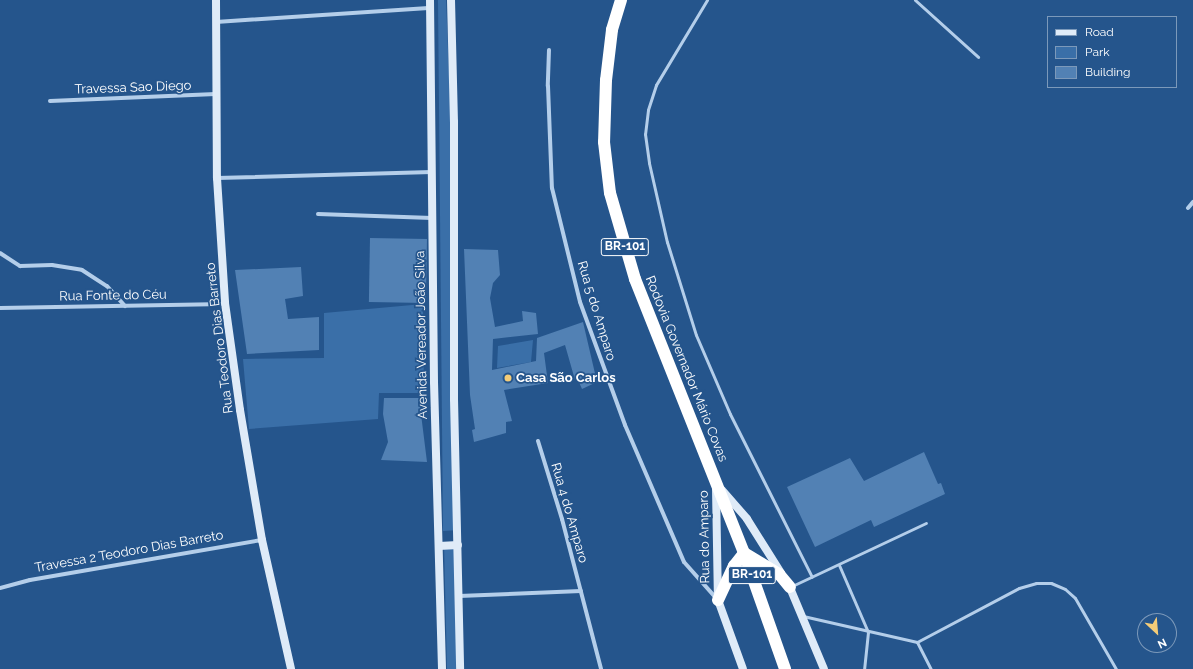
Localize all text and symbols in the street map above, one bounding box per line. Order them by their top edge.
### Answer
legend [1047,16,1177,88]
text: Road [1085,25,1114,39]
text: Park [1085,45,1110,59]
text: Building [1085,65,1131,79]
street label: Travessa Sao Diego [74,78,192,98]
road number: BR-101 [600,237,650,257]
street label: Avenida Vereador João Silva [413,250,431,420]
street label: Rua 5 do Amparo [573,259,619,363]
street label: Rua Teodoro Dias Barreto [203,261,237,415]
street label: Rodovia Governador Mário Covas [641,274,731,464]
street label: Rua Fonte do Céu [59,287,167,305]
place label: Casa São Carlos [516,370,616,386]
marker: Casa São Carlos [503,373,513,383]
street label: Rua 4 do Amparo [547,461,591,565]
street label: Rua do Amparo [696,490,714,584]
street label: Travessa 2 Teodoro Dias Barreto [33,528,225,576]
road number: BR-101 [727,565,777,585]
north arrow [1137,613,1177,653]
text: N [1155,636,1169,651]

